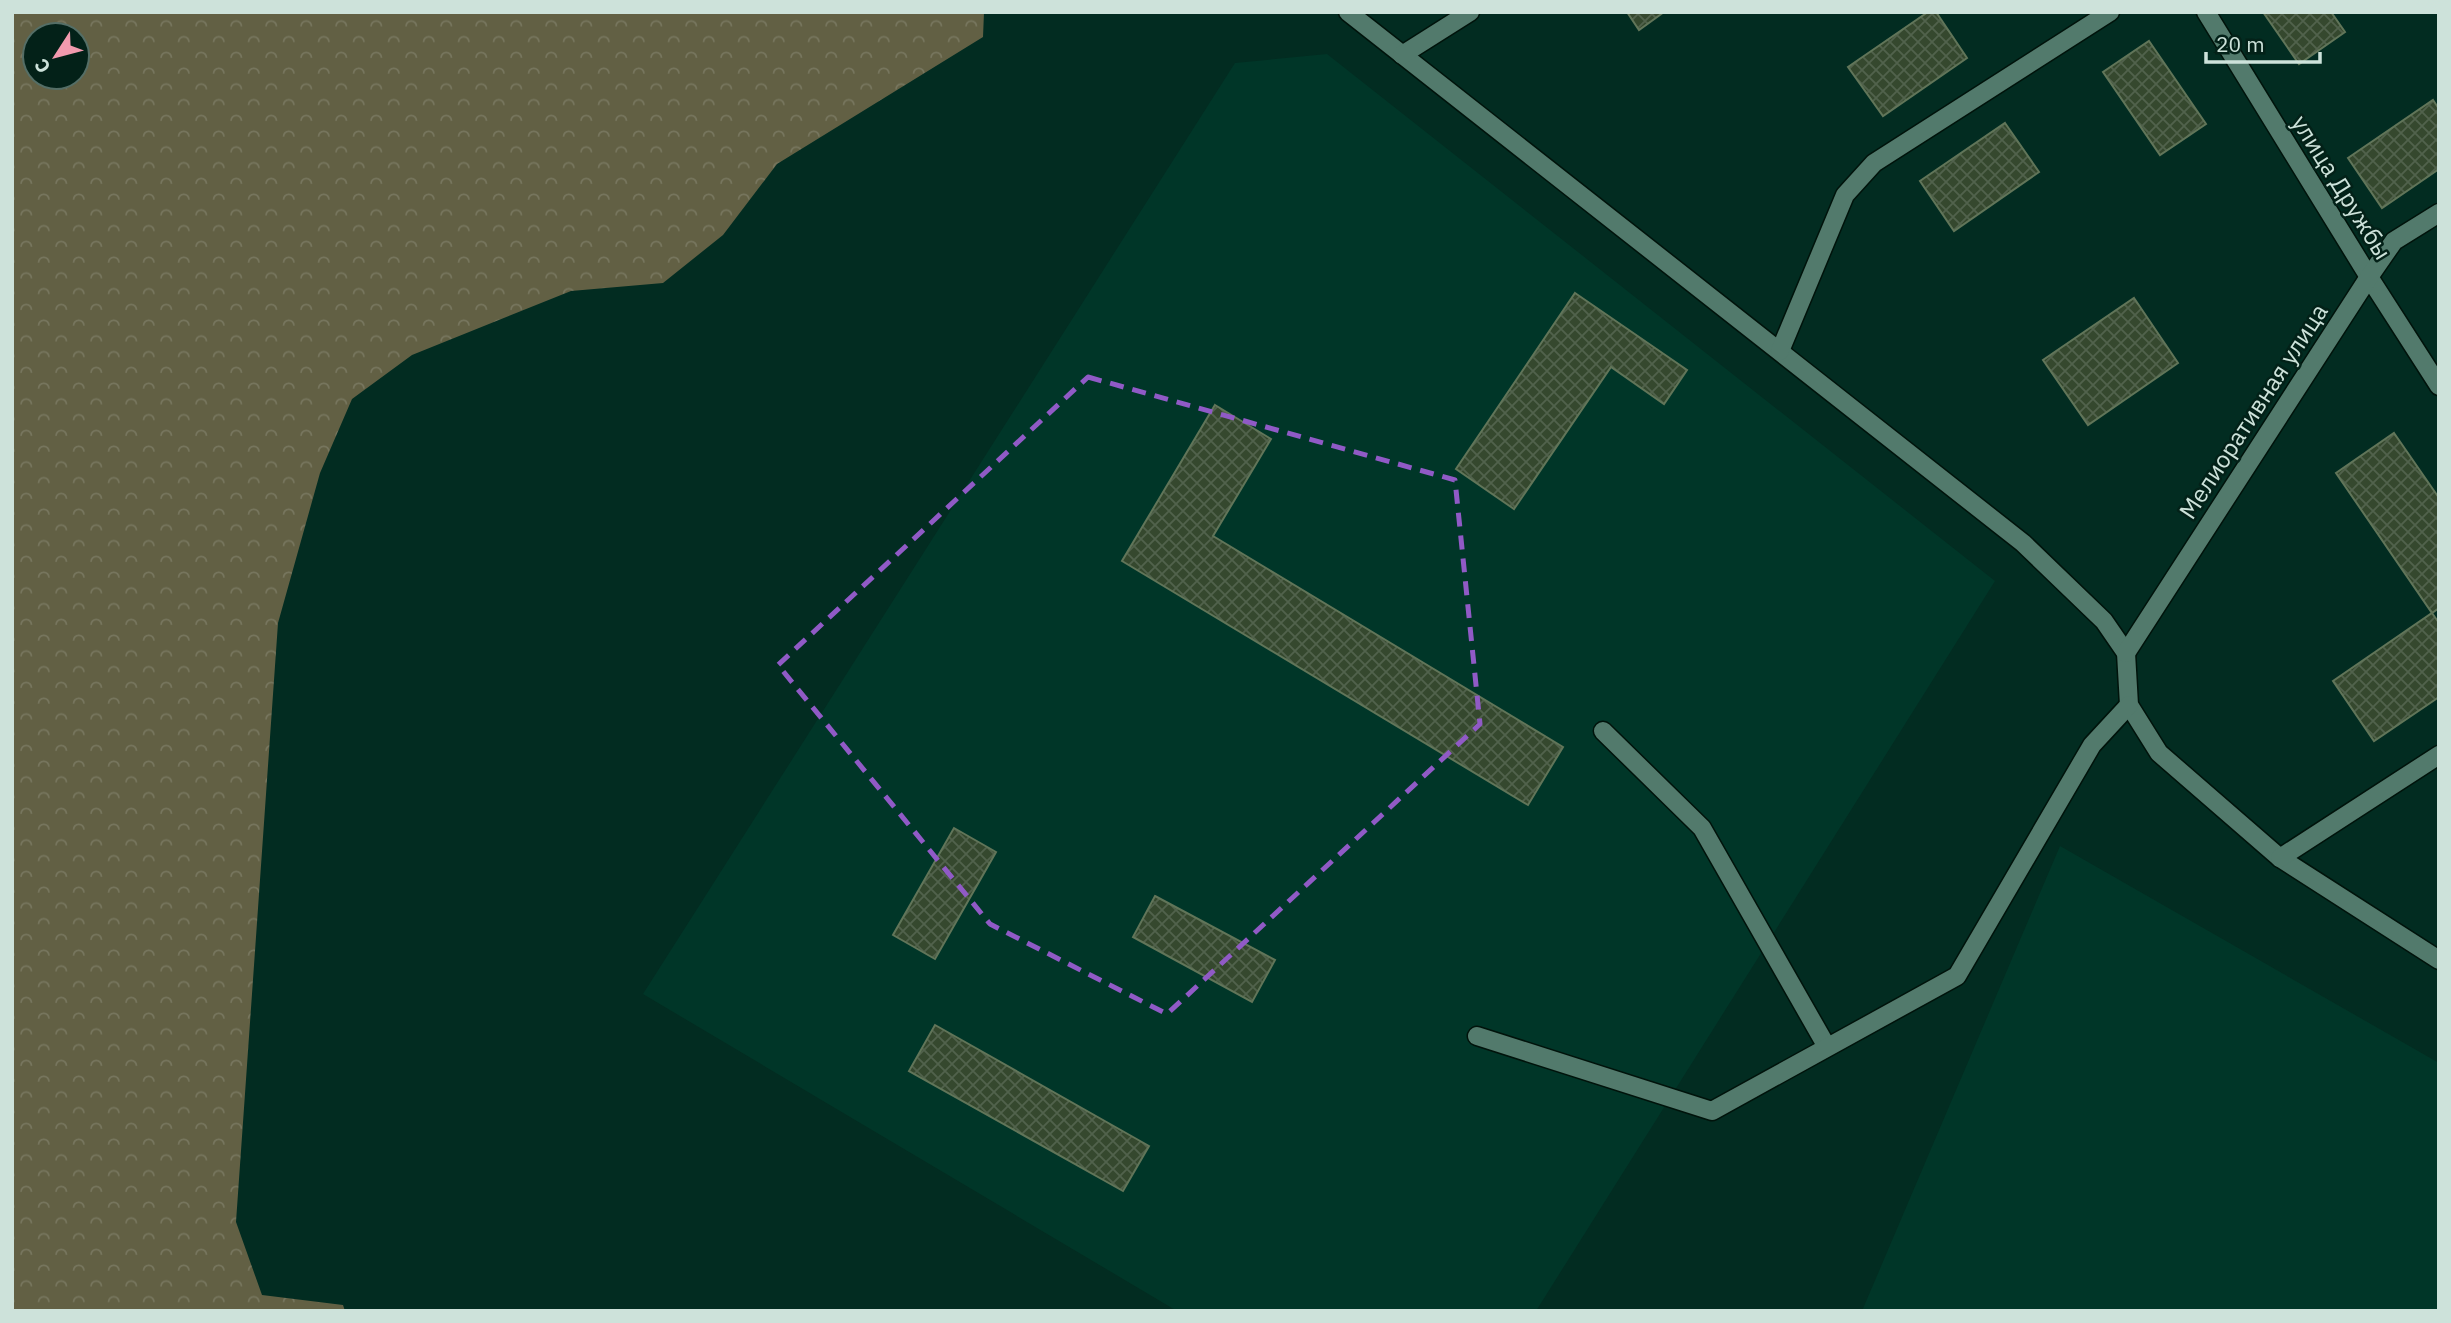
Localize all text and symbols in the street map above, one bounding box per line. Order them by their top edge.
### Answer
north arrow [21,21,91,91]
scale bar [2206,21,2320,65]
text: 20 m [2216,30,2265,58]
text: С [29,54,56,78]
street label: улица Дружбы [2285,109,2399,265]
street label: Мелиоративная улица [2171,297,2335,525]

